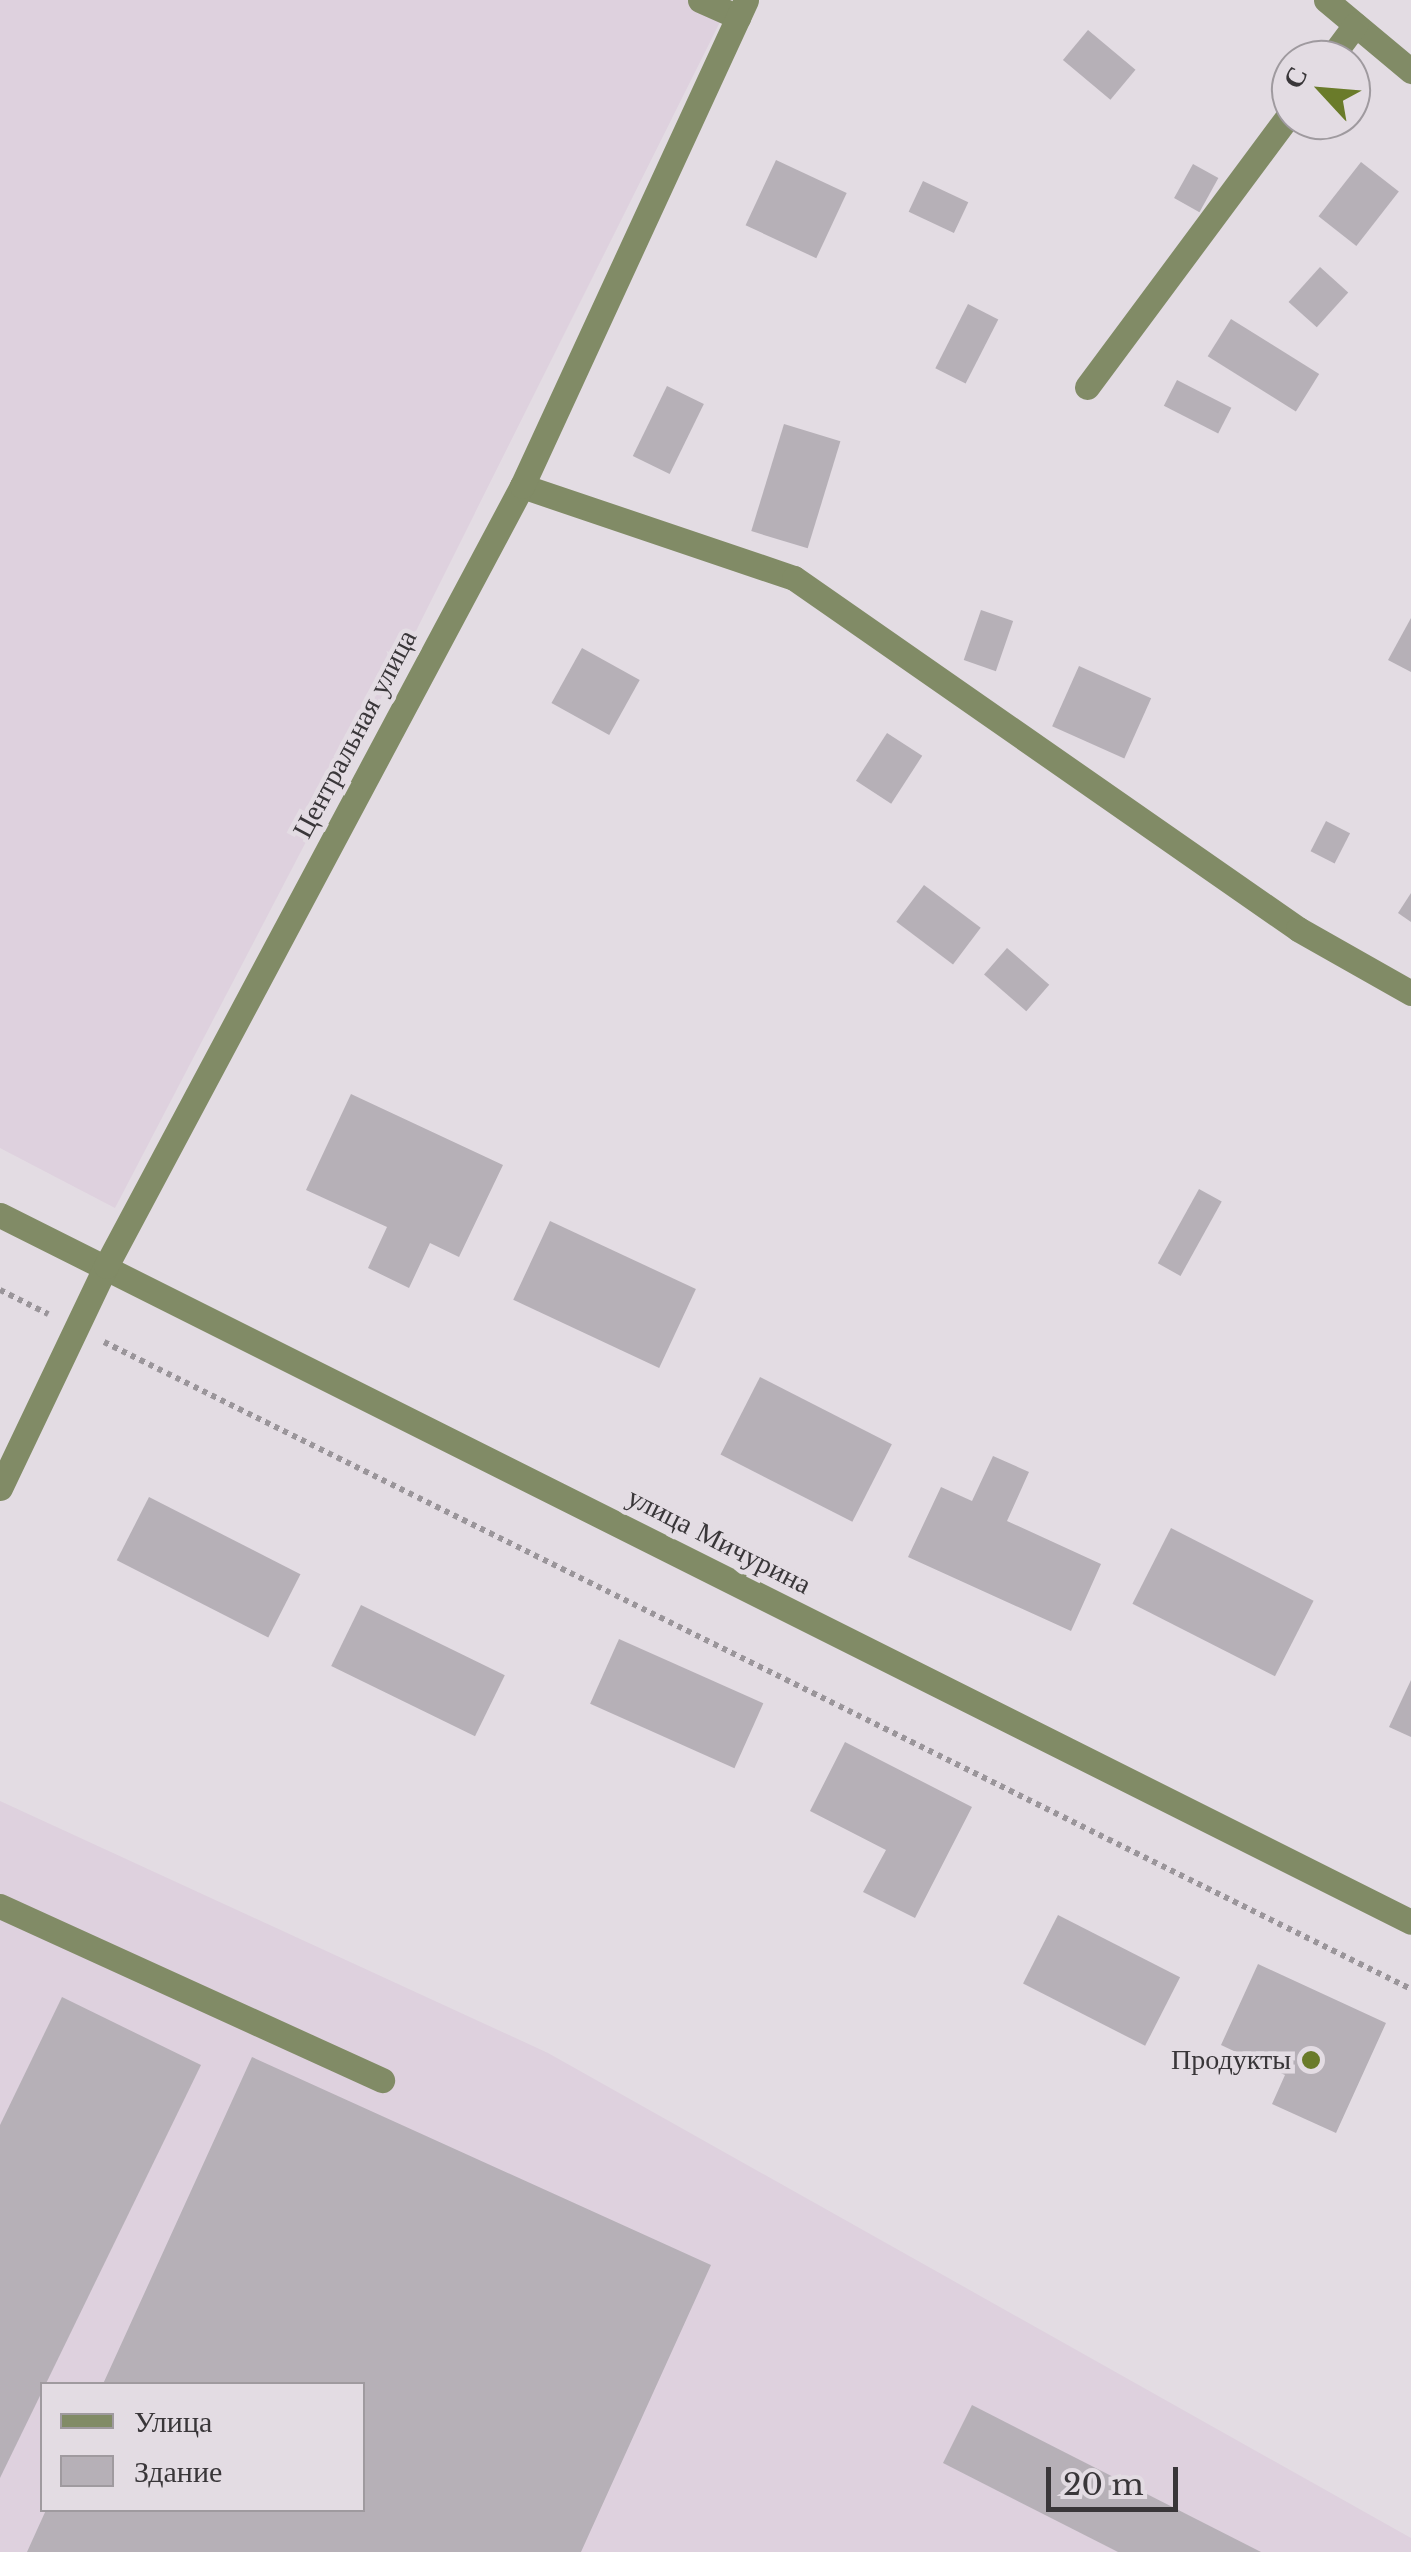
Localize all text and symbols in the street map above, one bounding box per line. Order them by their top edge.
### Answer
north arrow [1271,40,1371,140]
text: С [1275,61,1316,94]
street label: Центральная улица [286,624,424,844]
street label: улица Мичурина [622,1480,816,1602]
place label: Продукты [1171,2043,1291,2077]
marker: Продукты [1300,2049,1322,2071]
legend [40,2382,365,2512]
text: Улица [134,2403,212,2440]
scale bar [1051,2447,1184,2509]
text: Здание [134,2453,222,2490]
text: 20 m [1063,2466,1144,2503]

